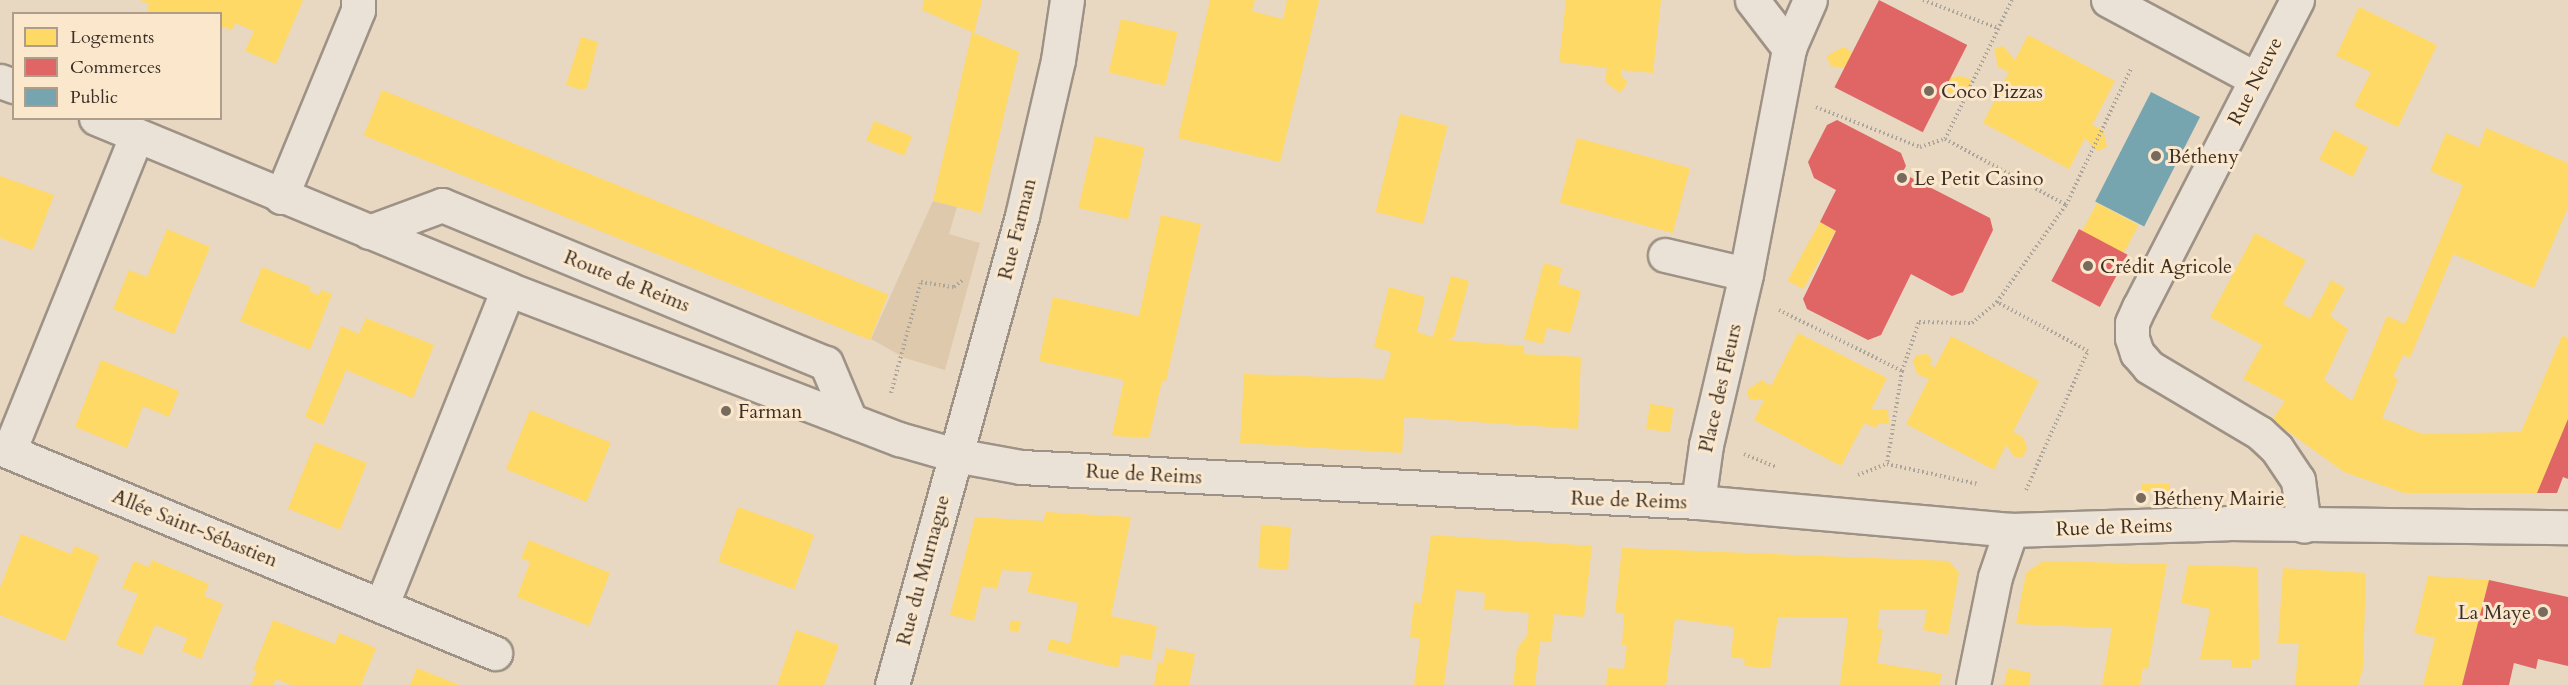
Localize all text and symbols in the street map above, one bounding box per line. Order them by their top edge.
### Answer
legend [12,12,222,120]
text: Logements [70,25,154,50]
street label: Rue Neuve [2223,33,2287,129]
text: Commerces [70,55,161,80]
place label: Coco Pizzas [1941,79,2043,103]
marker: Coco Pizzas [1922,84,1936,98]
text: Public [70,85,118,110]
place label: Bétheny [2168,144,2239,168]
marker: Bétheny [2149,149,2163,163]
place label: Le Petit Casino [1914,166,2044,190]
marker: Le Petit Casino [1895,171,1909,185]
street label: Rue Farman [993,176,1041,282]
street label: Route de Reims [561,245,693,317]
place label: Crédit Agricole [2100,254,2232,278]
marker: Crédit Agricole [2081,259,2095,273]
street label: Place des Fleurs [1694,321,1746,455]
place label: Farman [738,399,802,423]
marker: Farman [719,404,733,418]
street label: Rue de Reims [1085,459,1203,489]
street label: Allée Saint-Sébastien [109,484,281,572]
street label: Rue de Reims [1570,486,1688,514]
place label: Bétheny Mairie [2153,486,2284,510]
marker: Bétheny Mairie [2134,491,2148,505]
street label: Rue du Murnague [891,492,955,648]
street label: Rue de Reims [2055,513,2173,541]
place label: La Maye [2458,600,2531,624]
marker: La Maye [2536,605,2550,619]

